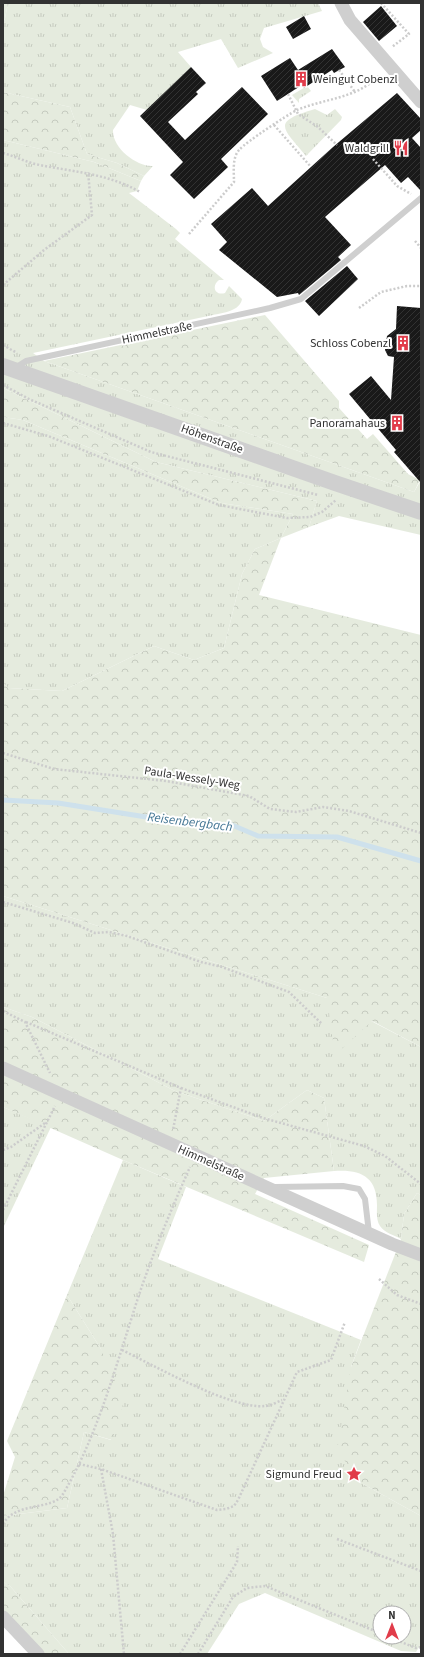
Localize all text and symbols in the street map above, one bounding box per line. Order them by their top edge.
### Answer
building icon: Weingut Cobenzl [292,70,310,88]
place label: Weingut Cobenzl [313,71,398,88]
restaurant icon: Waldgrill [392,139,410,157]
place label: Waldgrill [345,140,389,157]
street label: Himmelstraße [120,317,194,349]
building icon: Schloss Cobenzl [394,334,412,352]
place label: Schloss Cobenzl [310,335,391,352]
building icon: Panoramahaus [388,414,406,432]
place label: Panoramahaus [310,415,385,432]
street label: Höhenstraße [179,420,245,458]
street label: Paula-Wessely-Weg [143,762,241,794]
water label: Reisenbergbach [146,808,234,836]
street label: Himmelstraße [175,1141,247,1185]
place icon: Sigmund Freud [345,1465,363,1483]
place label: Sigmund Freud [266,1466,342,1483]
north arrow [372,1605,412,1645]
text: N [388,1608,396,1623]

